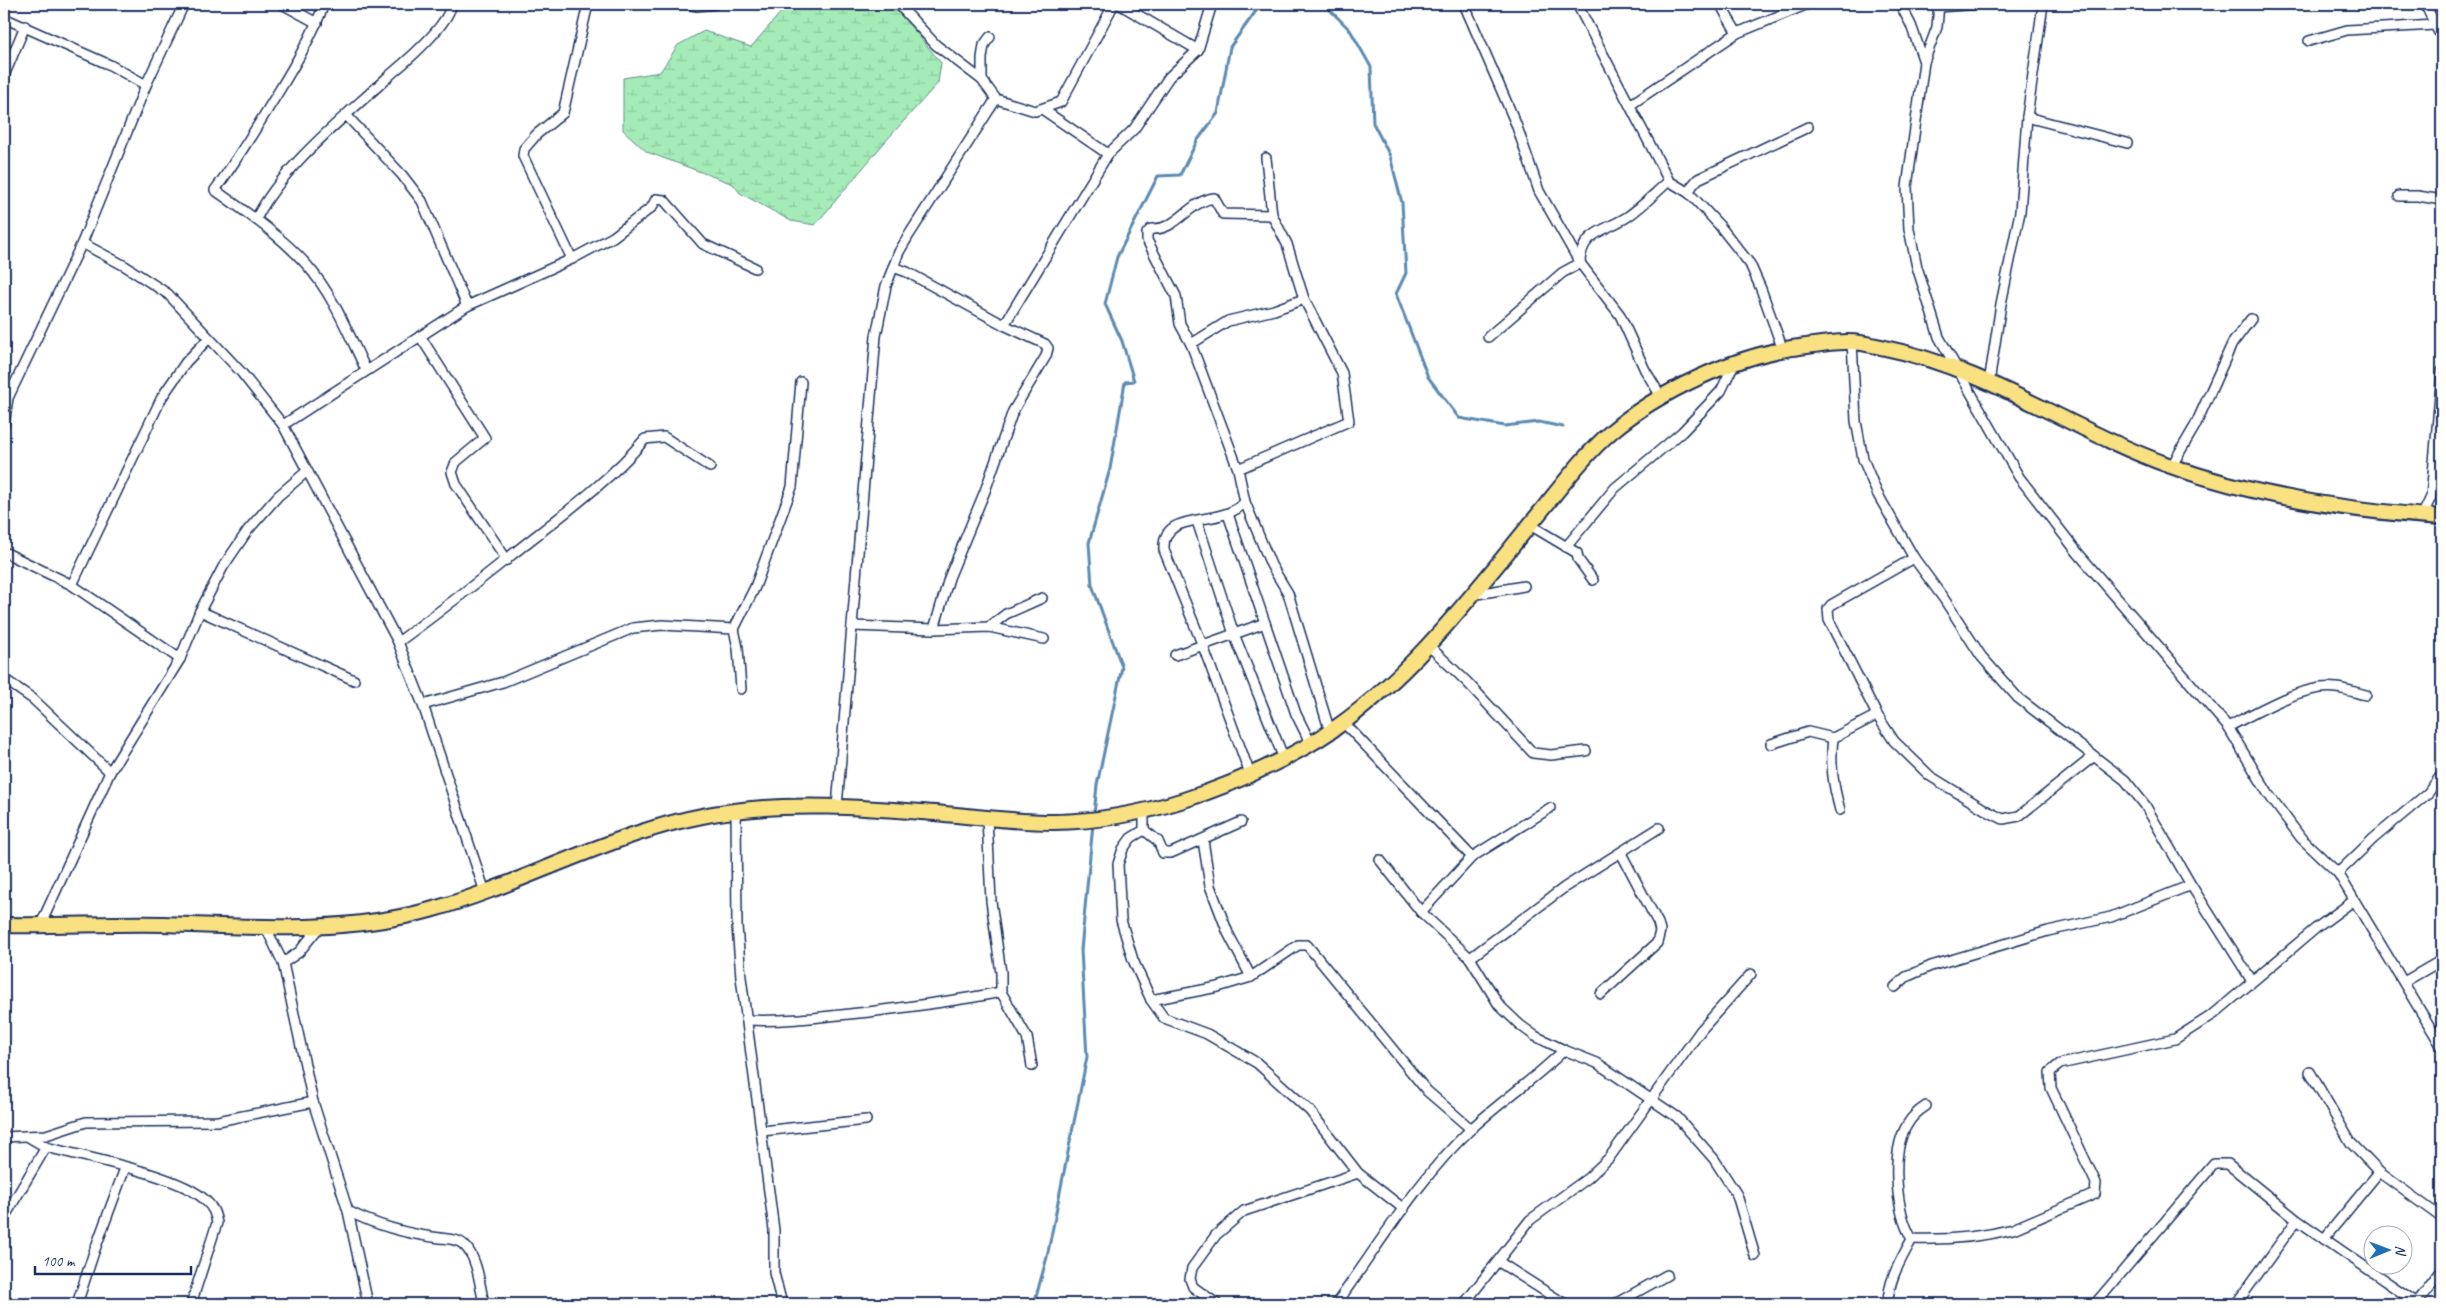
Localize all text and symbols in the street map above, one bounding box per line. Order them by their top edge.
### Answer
north arrow [2364,1226,2414,1276]
scale bar [35,1243,191,1275]
text: N [2392,1245,2409,1257]
text: 100 m [42,1252,76,1271]

